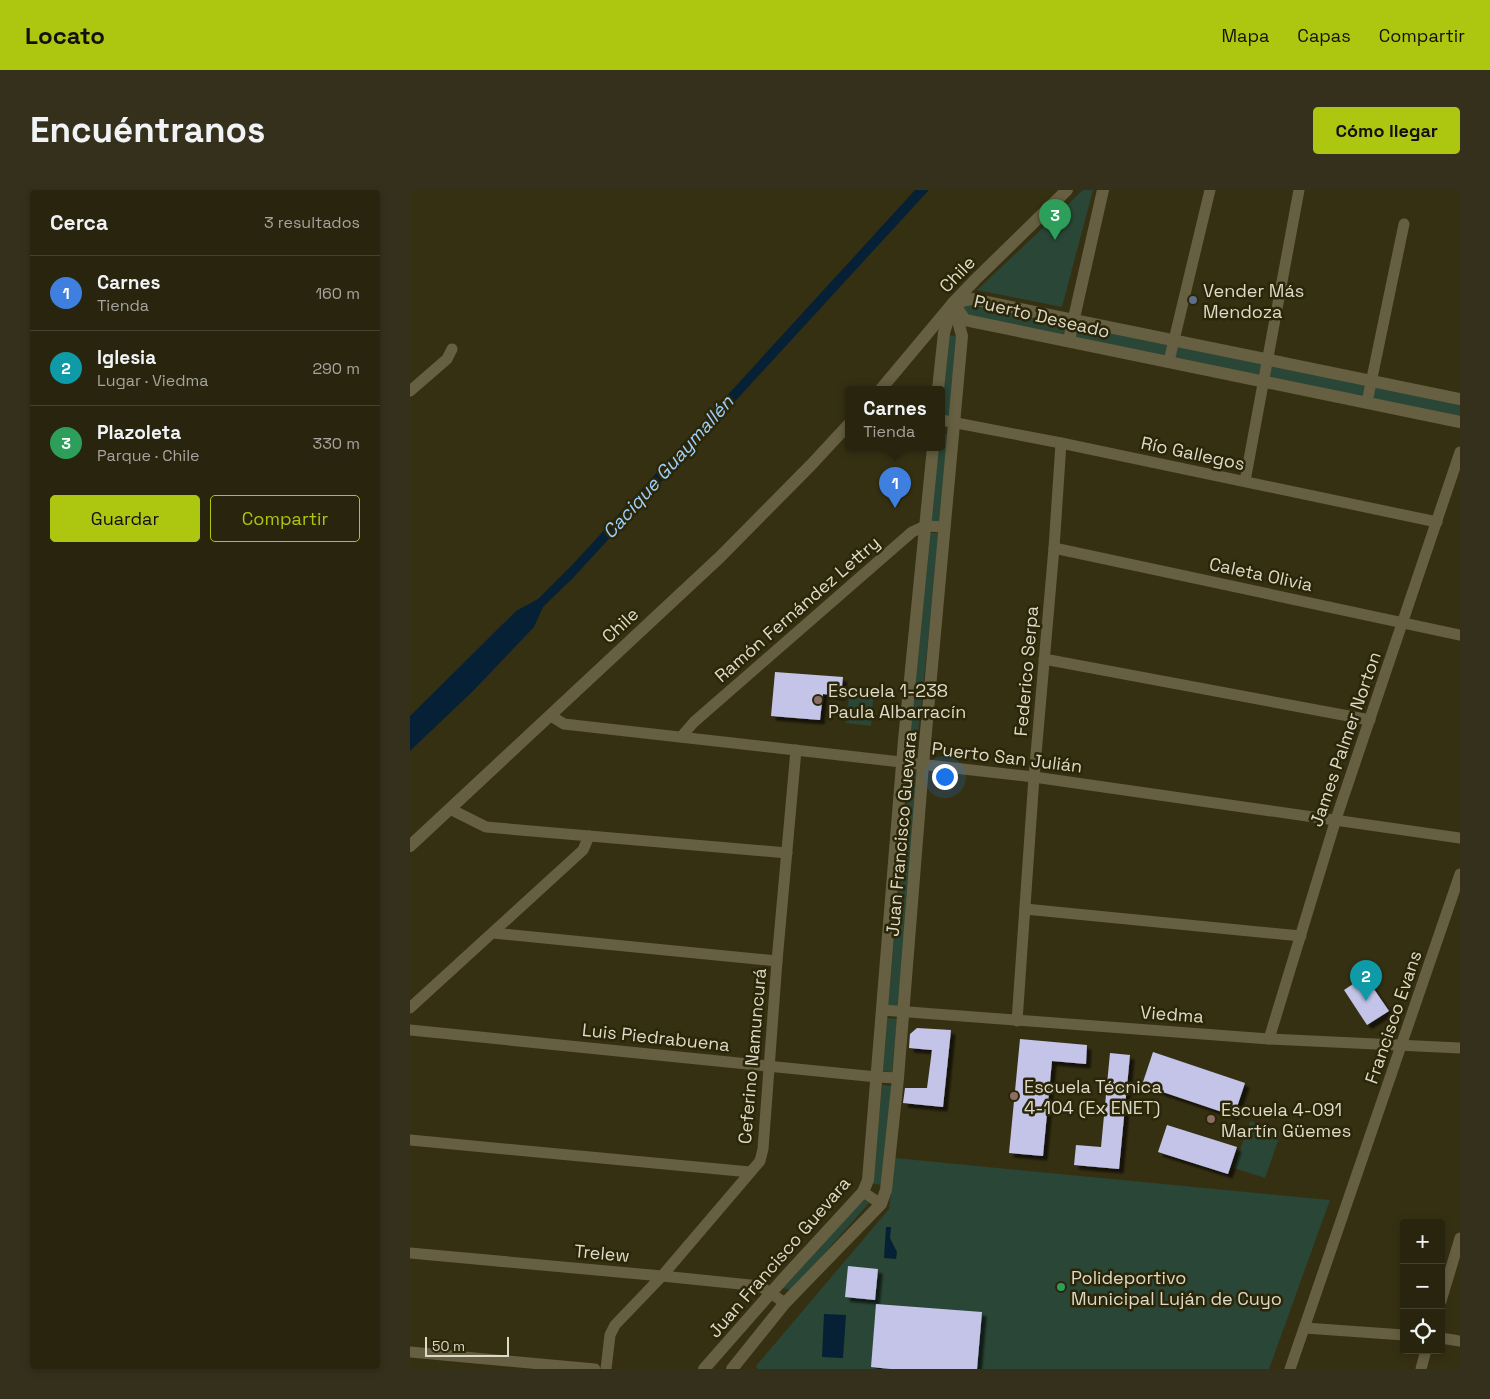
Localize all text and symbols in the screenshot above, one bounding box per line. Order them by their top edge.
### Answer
text: Locato [25,20,105,51]
text: Mapa [1221,24,1269,47]
text: Capas [1297,24,1351,47]
text: Compartir [1379,24,1465,47]
button: Cómo llegar [1313,107,1460,154]
text: Encuéntranos [30,108,265,152]
pin: 3 [1039,199,1071,240]
text: Cerca [50,209,108,236]
text: 3 resultados [264,212,360,233]
street label: Chile [934,251,980,297]
text: Carnes [97,270,160,295]
place label: Vender Más Mendoza [1203,279,1304,323]
text: 1 [62,283,70,304]
text: 160 m [315,283,360,304]
street label: Puerto Deseado [972,289,1112,343]
marker: Vender Más Mendoza [1187,294,1199,306]
text: Tienda [97,295,149,316]
text: Iglesia [97,345,156,370]
text: 2 [61,358,71,379]
text: 290 m [312,358,360,379]
text: Lugar · Viedma [97,370,209,391]
popup [845,386,945,451]
water label: Cacique Guaymallén [597,390,739,544]
text: Carnes [863,396,927,421]
text: Plazoleta [97,420,181,445]
text: Tienda [863,421,915,442]
street label: Río Gallegos [1139,431,1247,475]
text: 3 [61,433,71,454]
text: 330 m [313,433,360,454]
text: Parque · Chile [97,445,200,466]
pin: 1 [879,467,911,508]
button: Guardar [50,495,200,542]
button: Compartir [210,495,360,542]
street label: Ramón Fernández Lettry [710,531,884,687]
street label: Caleta Olivia [1207,552,1315,596]
street label: Chile [597,602,643,648]
street label: Federico Serpa [1009,605,1043,737]
street label: James Palmer Norton [1304,648,1386,830]
place label: Escuela 1-238 Paula Albarracín [828,679,966,723]
marker: Escuela 1-238 Paula Albarracín [812,694,824,706]
street label: Juan Francisco Guevara [881,730,921,938]
street label: Puerto San Julián [930,736,1084,778]
your location [932,764,958,790]
street label: Francisco Evans [1359,947,1427,1087]
pin: 2 [1350,960,1382,1001]
street label: Ceferino Namuncurá [733,967,771,1145]
street label: Viedma [1139,1000,1205,1028]
street label: Luis Piedrabuena [581,1018,731,1056]
place label: Escuela Técnica 4-104 (Ex ENET) [1024,1075,1162,1119]
marker: Escuela Técnica 4-104 (Ex ENET) [1008,1090,1020,1102]
place label: Escuela 4-091 Martín Güemes [1221,1098,1351,1142]
marker: Escuela 4-091 Martín Güemes [1205,1113,1217,1125]
street label: Juan Francisco Guevara [703,1172,855,1342]
map controls [1400,1219,1445,1354]
button: + [1400,1219,1445,1264]
street label: Trelew [573,1239,631,1267]
button: − [1400,1264,1445,1309]
place label: Polideportivo Municipal Luján de Cuyo [1071,1266,1282,1310]
marker: Polideportivo Municipal Luján de Cuyo [1055,1281,1067,1293]
button: locate [1400,1309,1445,1354]
scale bar [425,1334,509,1357]
text: 50 m [432,1337,465,1355]

